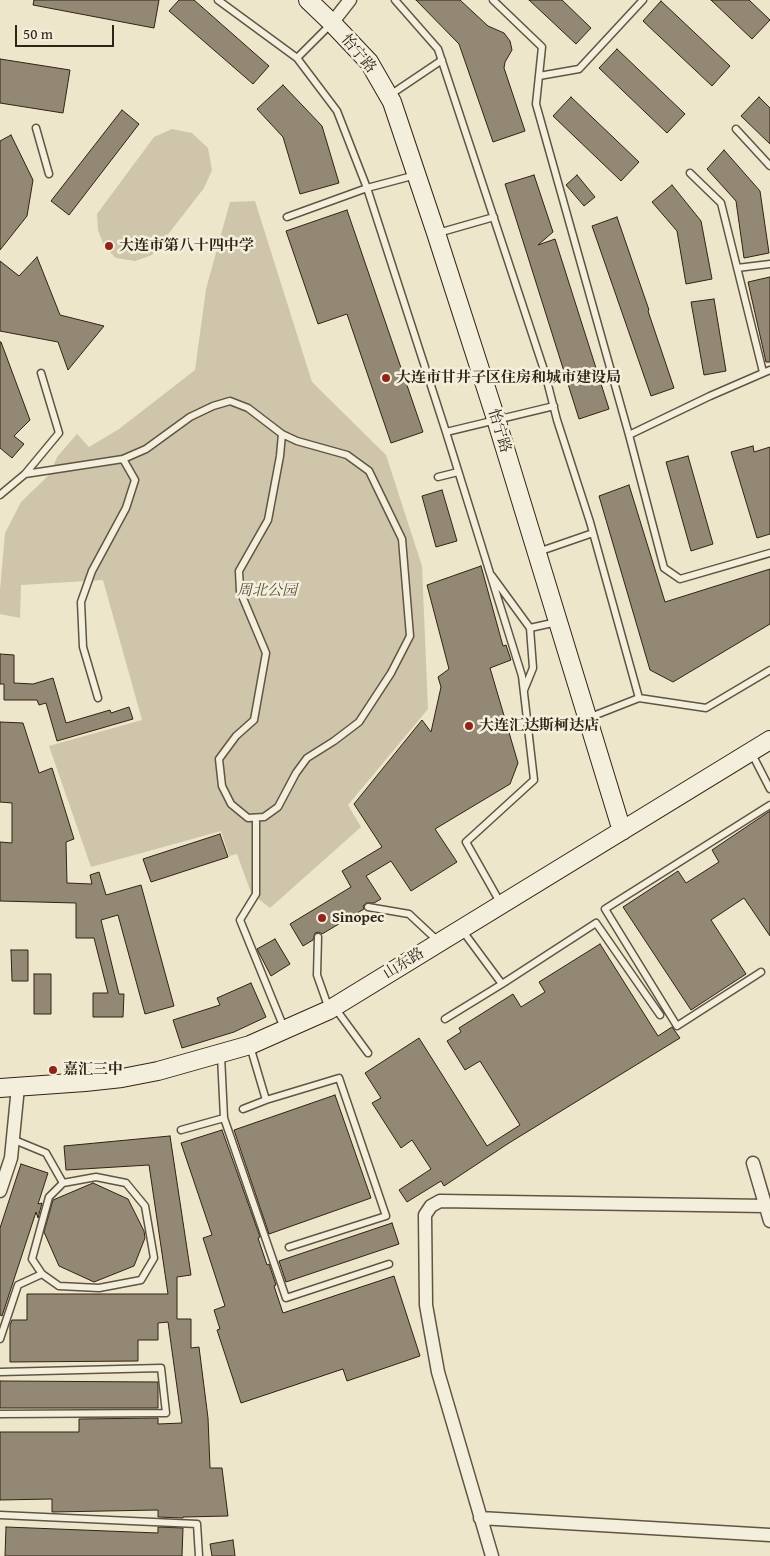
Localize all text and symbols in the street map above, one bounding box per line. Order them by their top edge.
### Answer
scale bar [18,15,116,47]
text: 50 m [23,23,53,44]
street label: 怡宁路 [337,31,379,77]
place label: 大连市第八十四中学 [119,237,254,255]
marker: 大连市第八十四中学 [103,240,115,252]
place label: 大连市甘井子区住房和城市建设局 [396,369,621,387]
marker: 大连市甘井子区住房和城市建设局 [380,372,392,384]
street label: 怡宁路 [484,407,514,455]
park label: 周北公园 [237,582,297,600]
place label: 大连汇达斯柯达店 [479,717,599,735]
marker: 大连汇达斯柯达店 [463,720,475,732]
place label: Sinopec [332,909,384,927]
marker: Sinopec [316,912,328,924]
street label: 山东路 [380,944,428,984]
place label: 嘉汇三中 [63,1061,123,1079]
marker: 嘉汇三中 [47,1064,59,1076]

